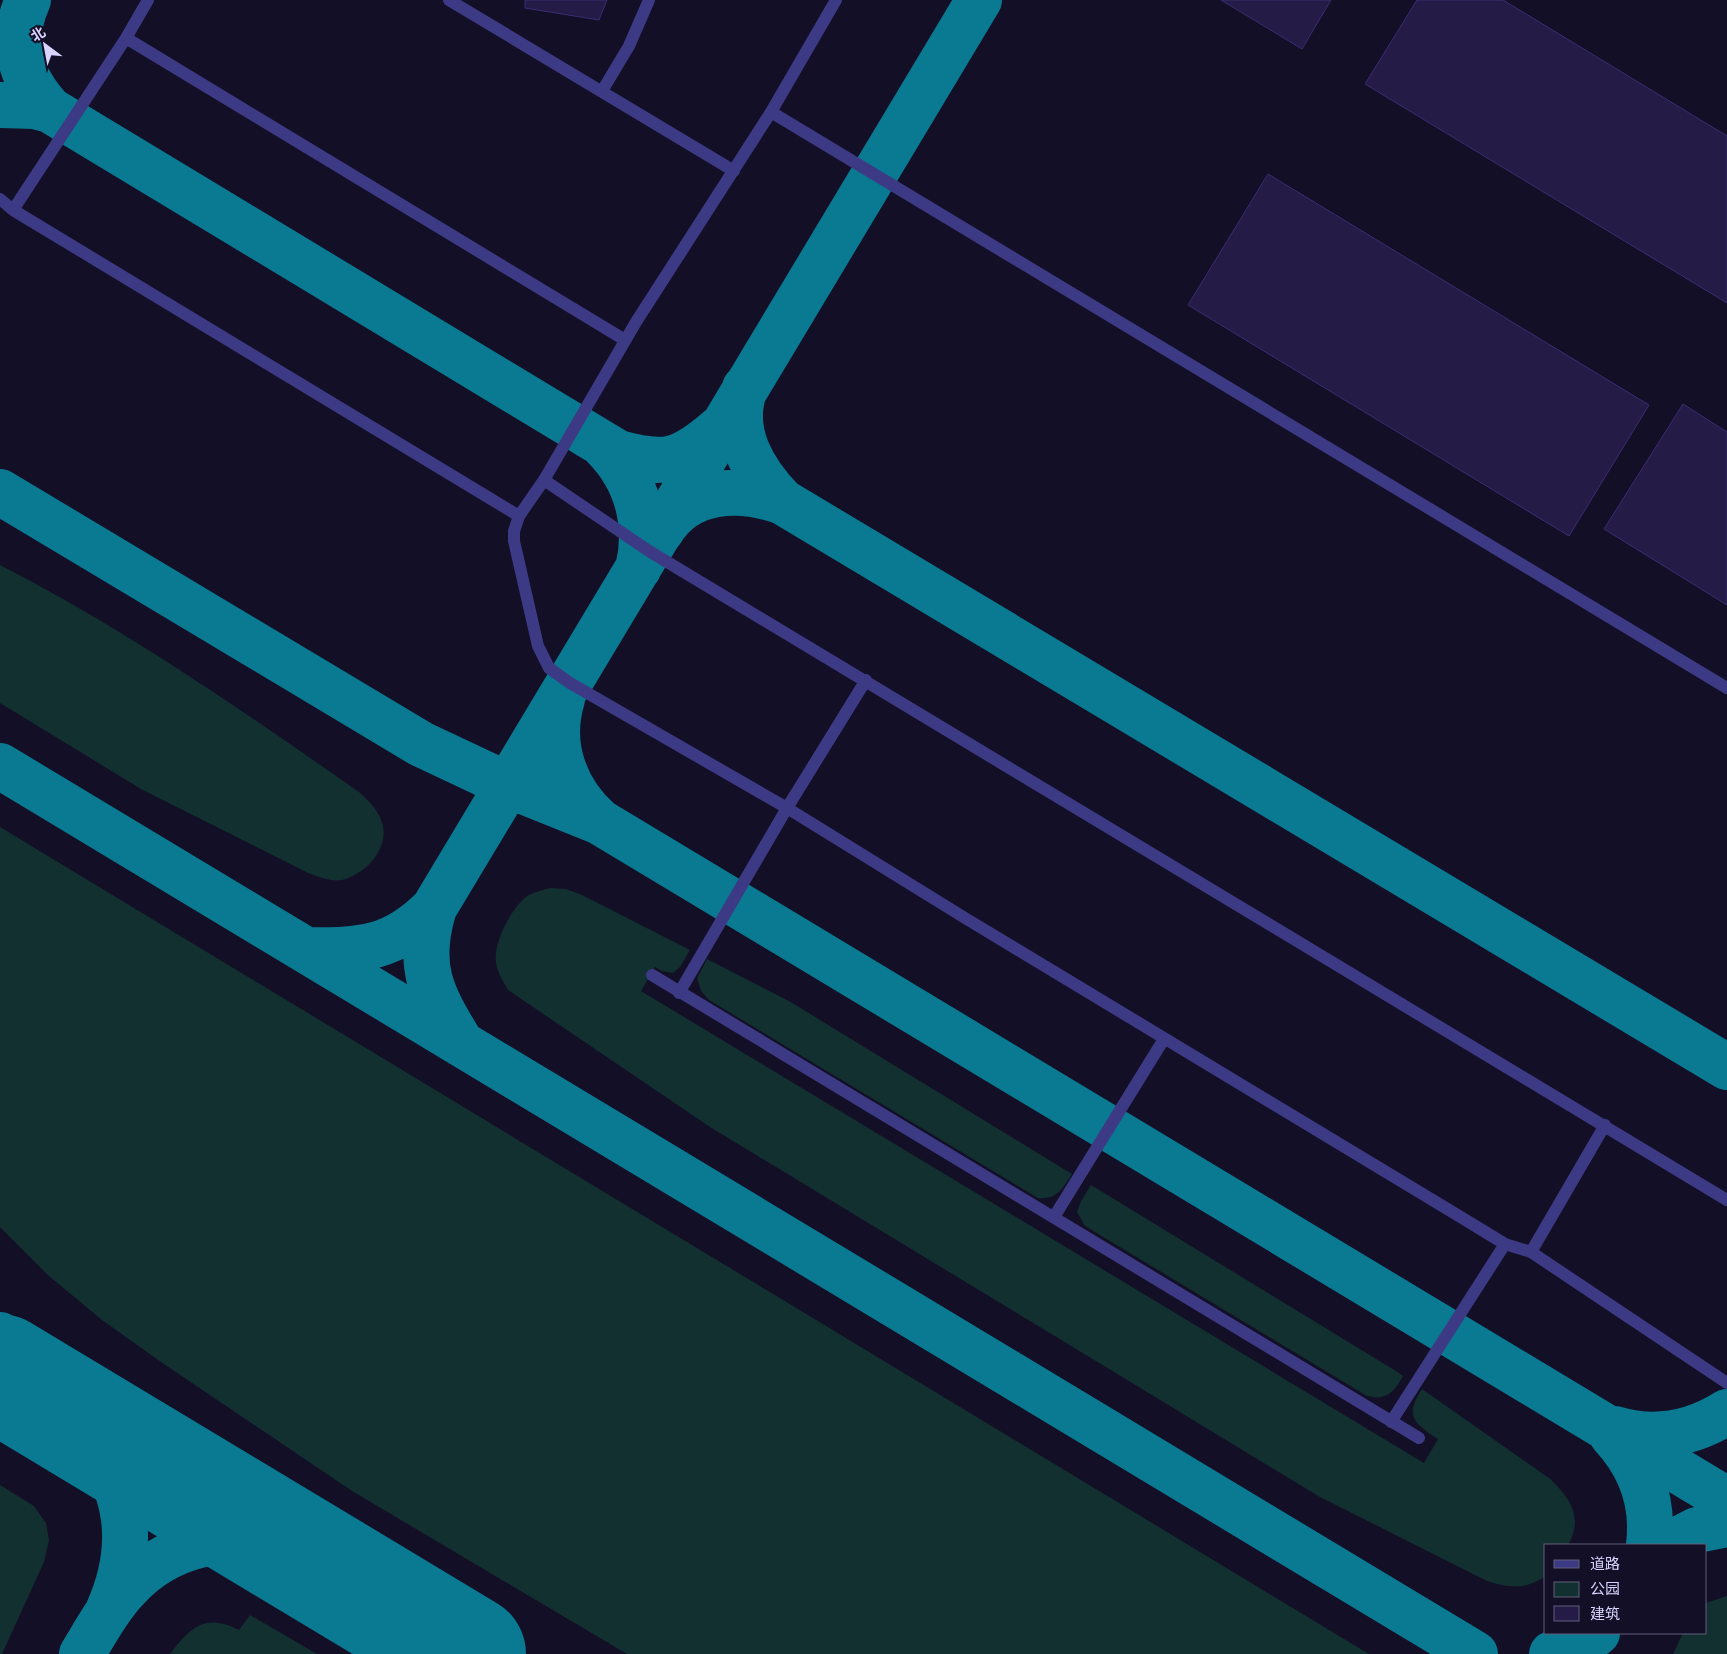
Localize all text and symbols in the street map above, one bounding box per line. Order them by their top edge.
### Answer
north arrow [20,20,70,70]
text: 北 [27,23,48,44]
legend [1544,1544,1707,1634]
text: 道路 [1590,1554,1620,1572]
text: 公园 [1590,1579,1620,1597]
text: 建筑 [1590,1604,1620,1622]

